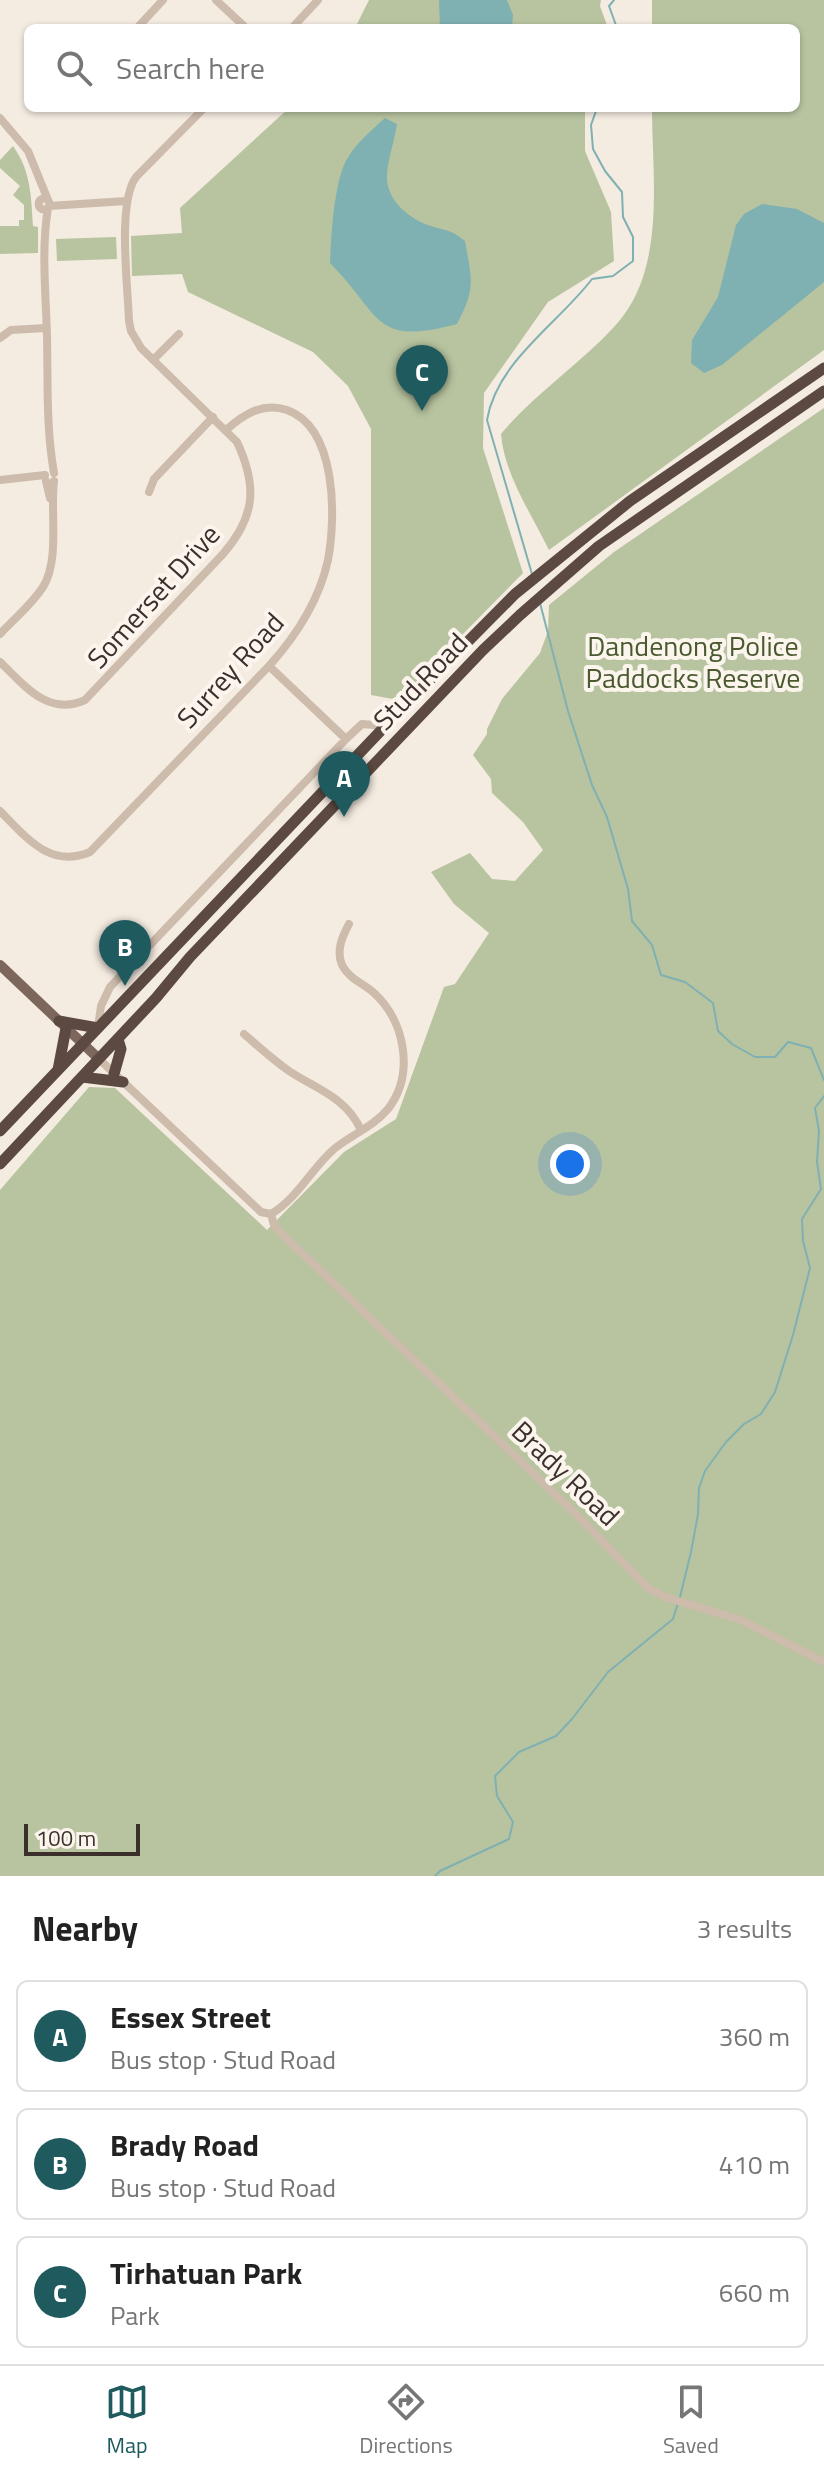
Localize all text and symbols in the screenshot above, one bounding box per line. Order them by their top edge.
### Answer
search box [24,24,800,112]
text: Search here [116,45,265,91]
icon: search [52,46,96,90]
pin: C [396,345,448,411]
street label: Somerset Drive [76,514,230,678]
street label: Surrey Road [166,602,294,738]
street label: Stud Road [362,622,478,740]
park label: Dandenong Police Paddocks Reserve [585,624,801,699]
pin: A [318,751,370,817]
pin: B [99,920,151,986]
your location [550,1144,590,1184]
street label: Brady Road [502,1410,630,1536]
scale bar [24,1820,140,1856]
text: 100 m [36,1821,96,1855]
text: Nearby [32,1902,138,1954]
text: 3 results [697,1909,792,1948]
text: Essex Street [110,1994,271,2040]
text: A [52,2017,68,2056]
text: 360 m [719,2017,790,2056]
text: Bus stop · Stud Road [110,2040,336,2079]
text: Brady Road [110,2122,259,2168]
text: B [52,2145,68,2184]
text: 410 m [719,2145,790,2184]
text: Bus stop · Stud Road [110,2168,336,2207]
text: Tirhatuan Park [110,2250,302,2296]
text: C [53,2273,67,2312]
text: 660 m [719,2273,790,2312]
text: Park [110,2296,160,2335]
tab: Map [105,2380,149,2462]
tab: Directions [359,2380,453,2462]
tab: Saved [663,2380,719,2462]

